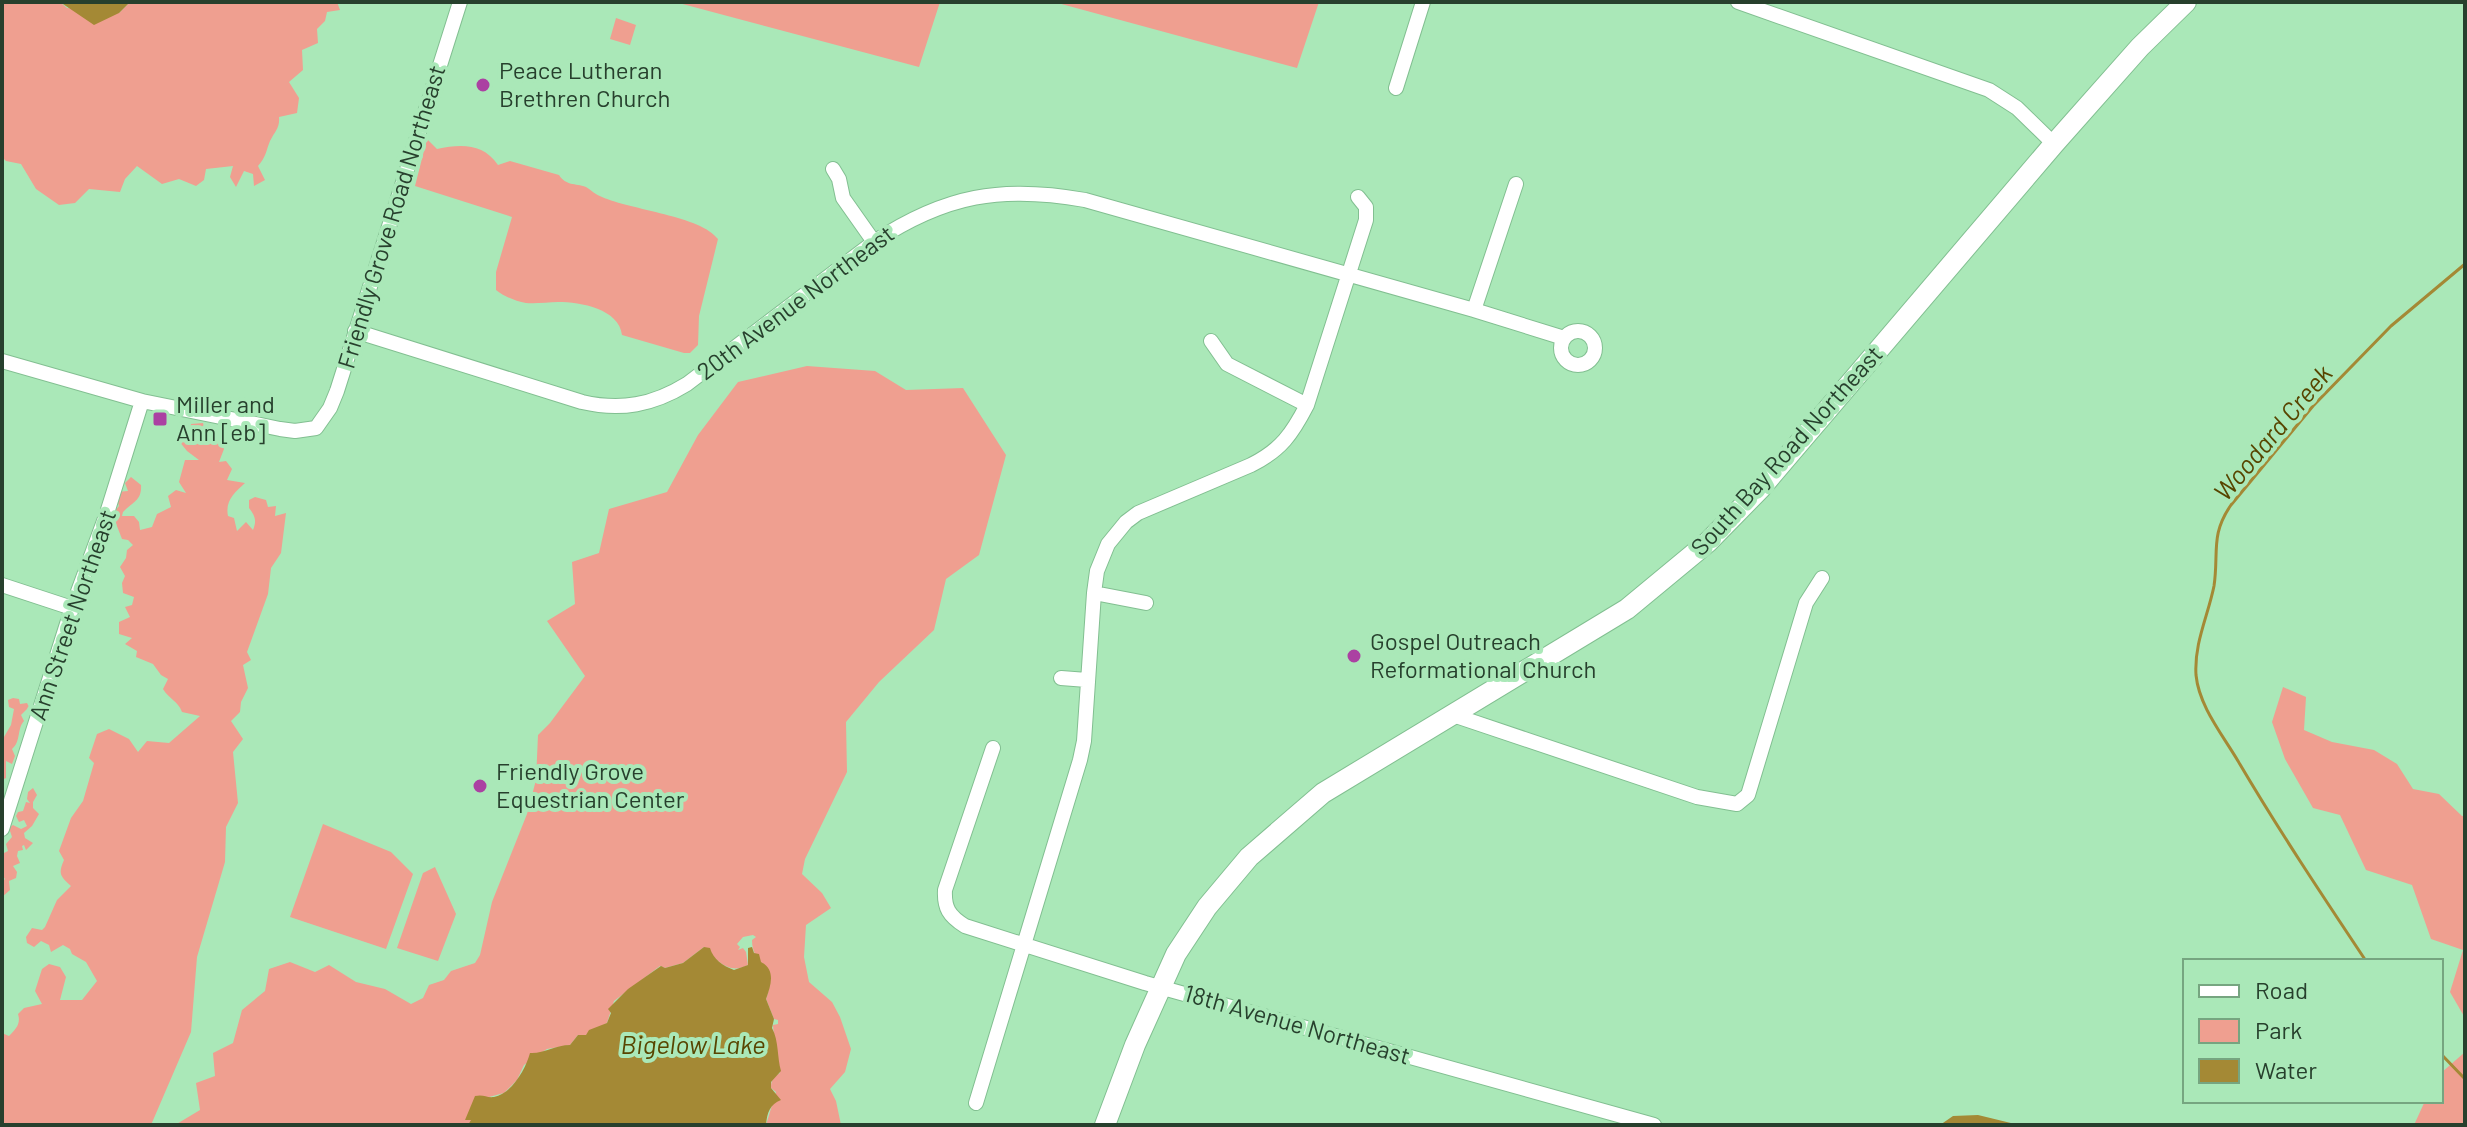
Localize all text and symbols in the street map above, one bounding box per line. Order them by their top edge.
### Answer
place label: Peace Lutheran Brethren Church [499,55,671,112]
street label: Friendly Grove Road Northeast [331,61,451,372]
marker: Peace Lutheran Brethren Church [474,76,492,94]
street label: 20th Avenue Northeast [691,218,899,385]
street label: South Bay Road Northeast [1684,339,1888,561]
water label: Woodard Creek [2206,358,2338,506]
place label: Miller and Ann [eb] [176,389,275,446]
marker: Miller and Ann [eb] [151,410,169,428]
street label: Ann Street Northeast [22,505,121,724]
place label: Gospel Outreach Reformational Church [1370,626,1596,683]
marker: Gospel Outreach Reformational Church [1345,647,1363,665]
place label: Friendly Grove Equestrian Center [496,756,685,813]
marker: Friendly Grove Equestrian Center [471,777,489,795]
legend [2183,959,2443,1103]
text: Road [2255,975,2308,1004]
street label: 18th Avenue Northeast [1181,977,1414,1070]
text: Park [2255,1015,2302,1044]
water label: Bigelow Lake [620,1028,766,1059]
text: Water [2255,1055,2317,1084]

